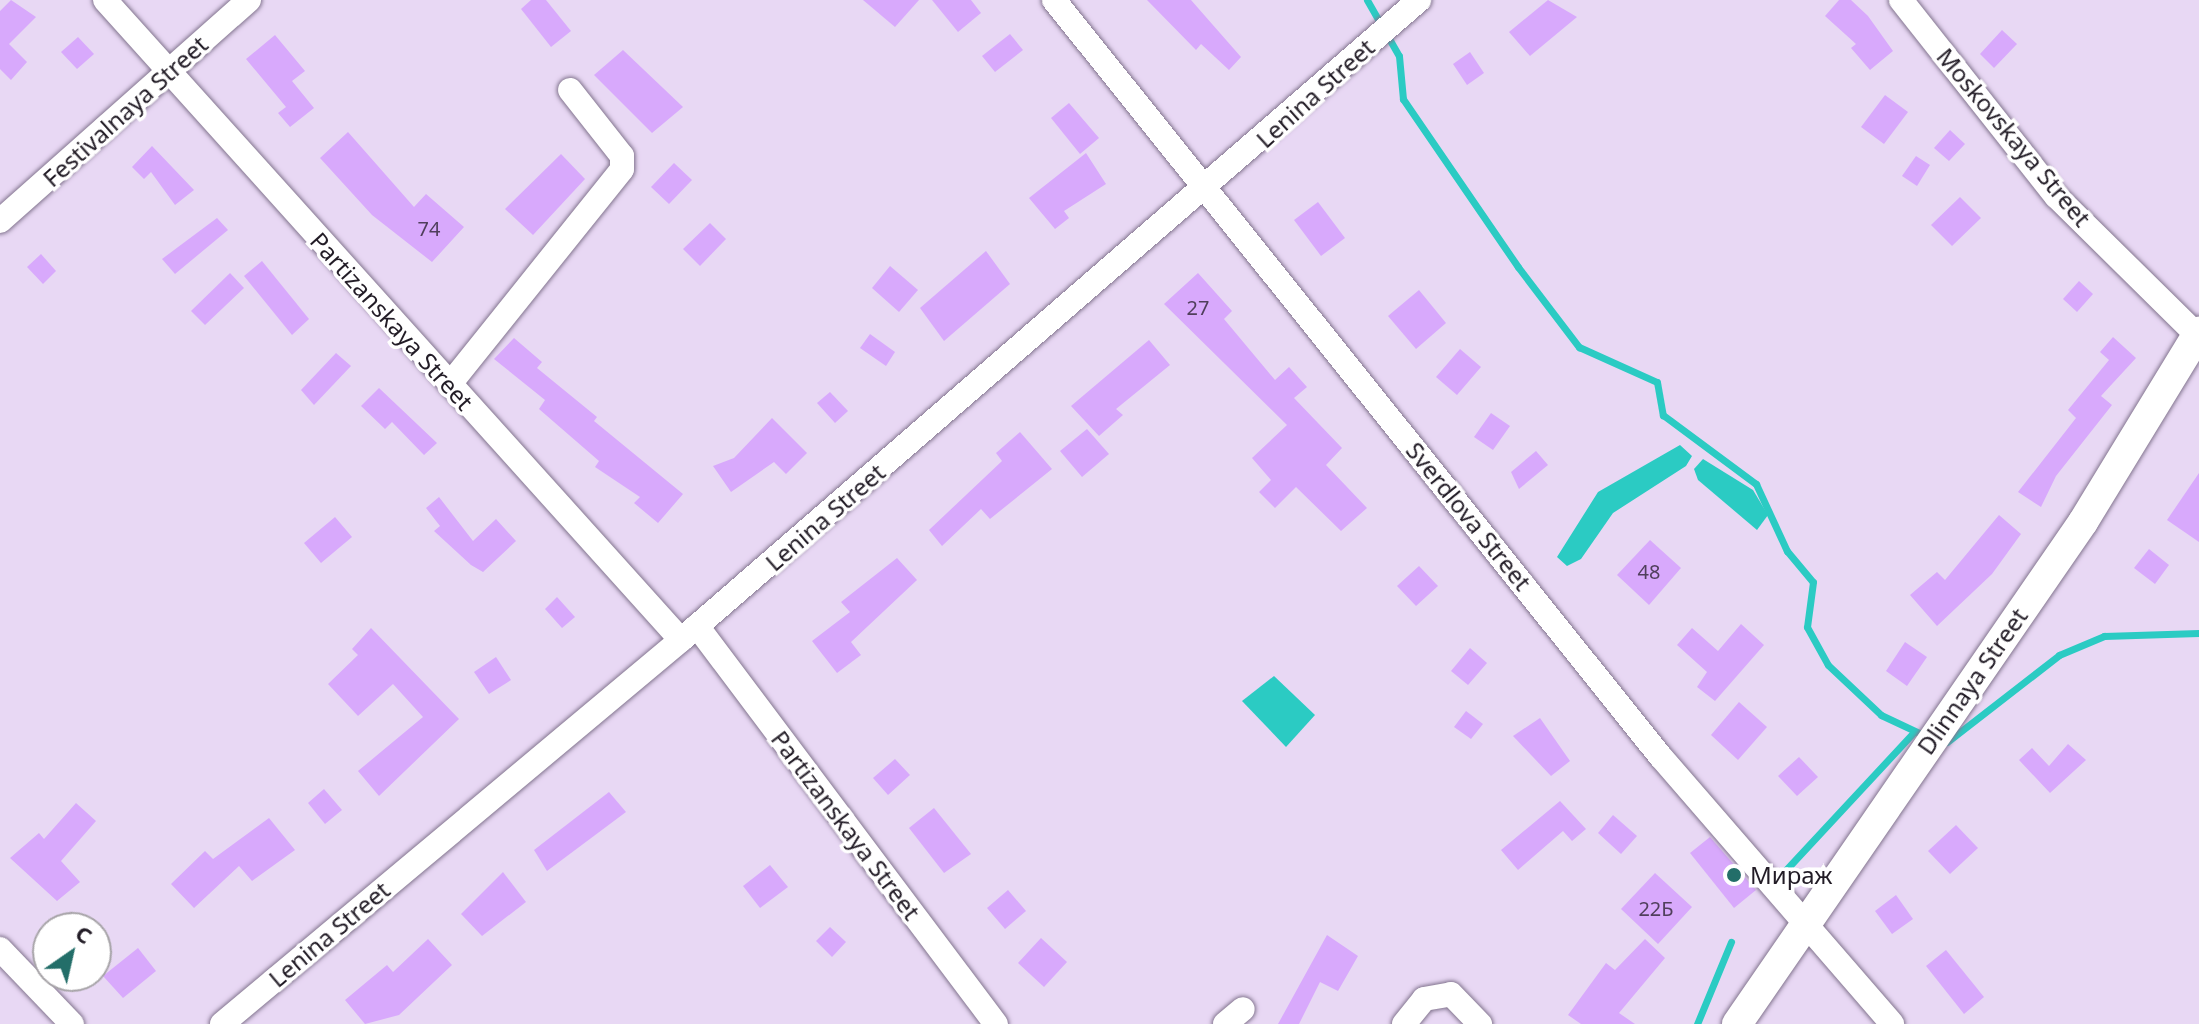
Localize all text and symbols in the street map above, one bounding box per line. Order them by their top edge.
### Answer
street label: Festivalnaya Street [37,30,213,192]
street label: Lenina Street [1250,33,1380,153]
street label: Moskovskaya Street [1931,42,2097,232]
house number: 74 [418,216,440,240]
street label: Partizanskaya Street [305,226,479,416]
house number: 27 [1187,295,1209,319]
street label: Sverdlova Street [1400,436,1538,596]
street label: Lenina Street [759,457,891,577]
house number: 48 [1638,559,1660,583]
street label: Dlinnaya Street [1911,602,2033,760]
street label: Partizanskaya Street [766,725,926,925]
place label: Мираж [1750,861,1832,889]
marker: Мираж [1725,866,1743,884]
street label: Lenina Street [263,875,395,993]
house number: 22Б [1638,896,1674,920]
north arrow [32,912,112,992]
text: С [70,917,99,950]

